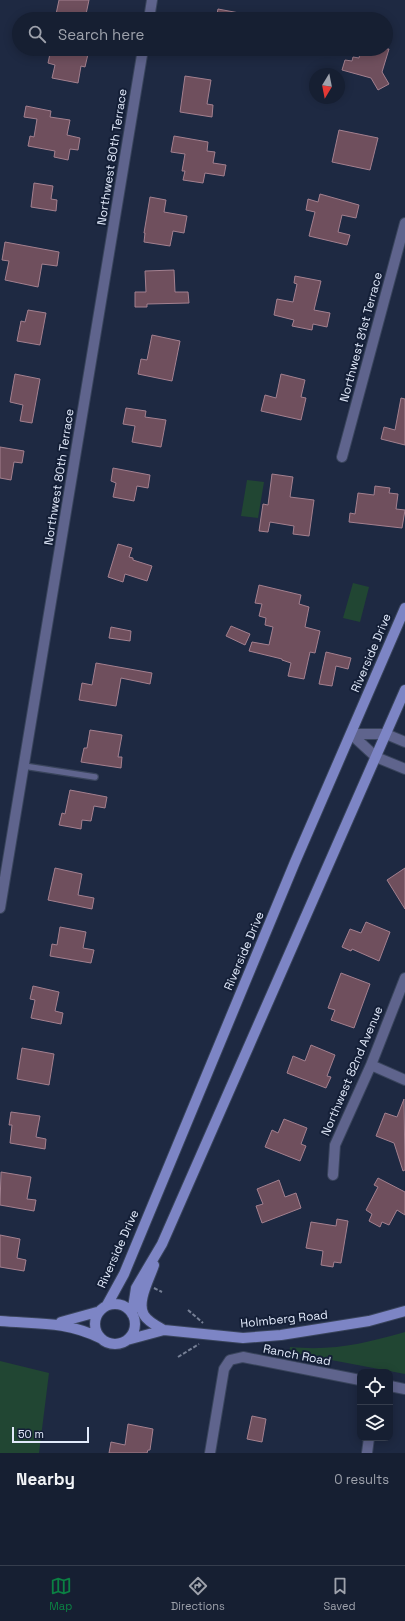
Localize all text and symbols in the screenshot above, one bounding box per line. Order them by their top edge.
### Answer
search box [12,12,393,56]
icon: search [26,23,48,45]
text: Search here [58,25,144,44]
north arrow [309,68,345,104]
street label: Northwest 80th Terrace [93,88,131,226]
street label: Northwest 81st Terrace [336,270,386,404]
street label: Northwest 80th Terrace [40,408,78,546]
street label: Riverside Drive [347,611,395,695]
street label: Riverside Drive [220,909,268,993]
street label: Northwest 82nd Avenue [317,1004,387,1138]
street label: Riverside Drive [94,1207,142,1291]
street label: Holmberg Road [239,1306,329,1332]
street label: Ranch Road [262,1341,332,1369]
map controls [357,1369,393,1441]
button: locate [357,1369,393,1405]
button: layers [357,1405,393,1441]
scale bar [12,1425,89,1444]
text: 50 m [18,1427,44,1441]
text: Nearby [16,1468,75,1490]
text: 0 results [334,1471,389,1488]
tab: Map [49,1575,72,1613]
tab: Directions [171,1575,225,1613]
tab: Saved [324,1575,356,1613]

